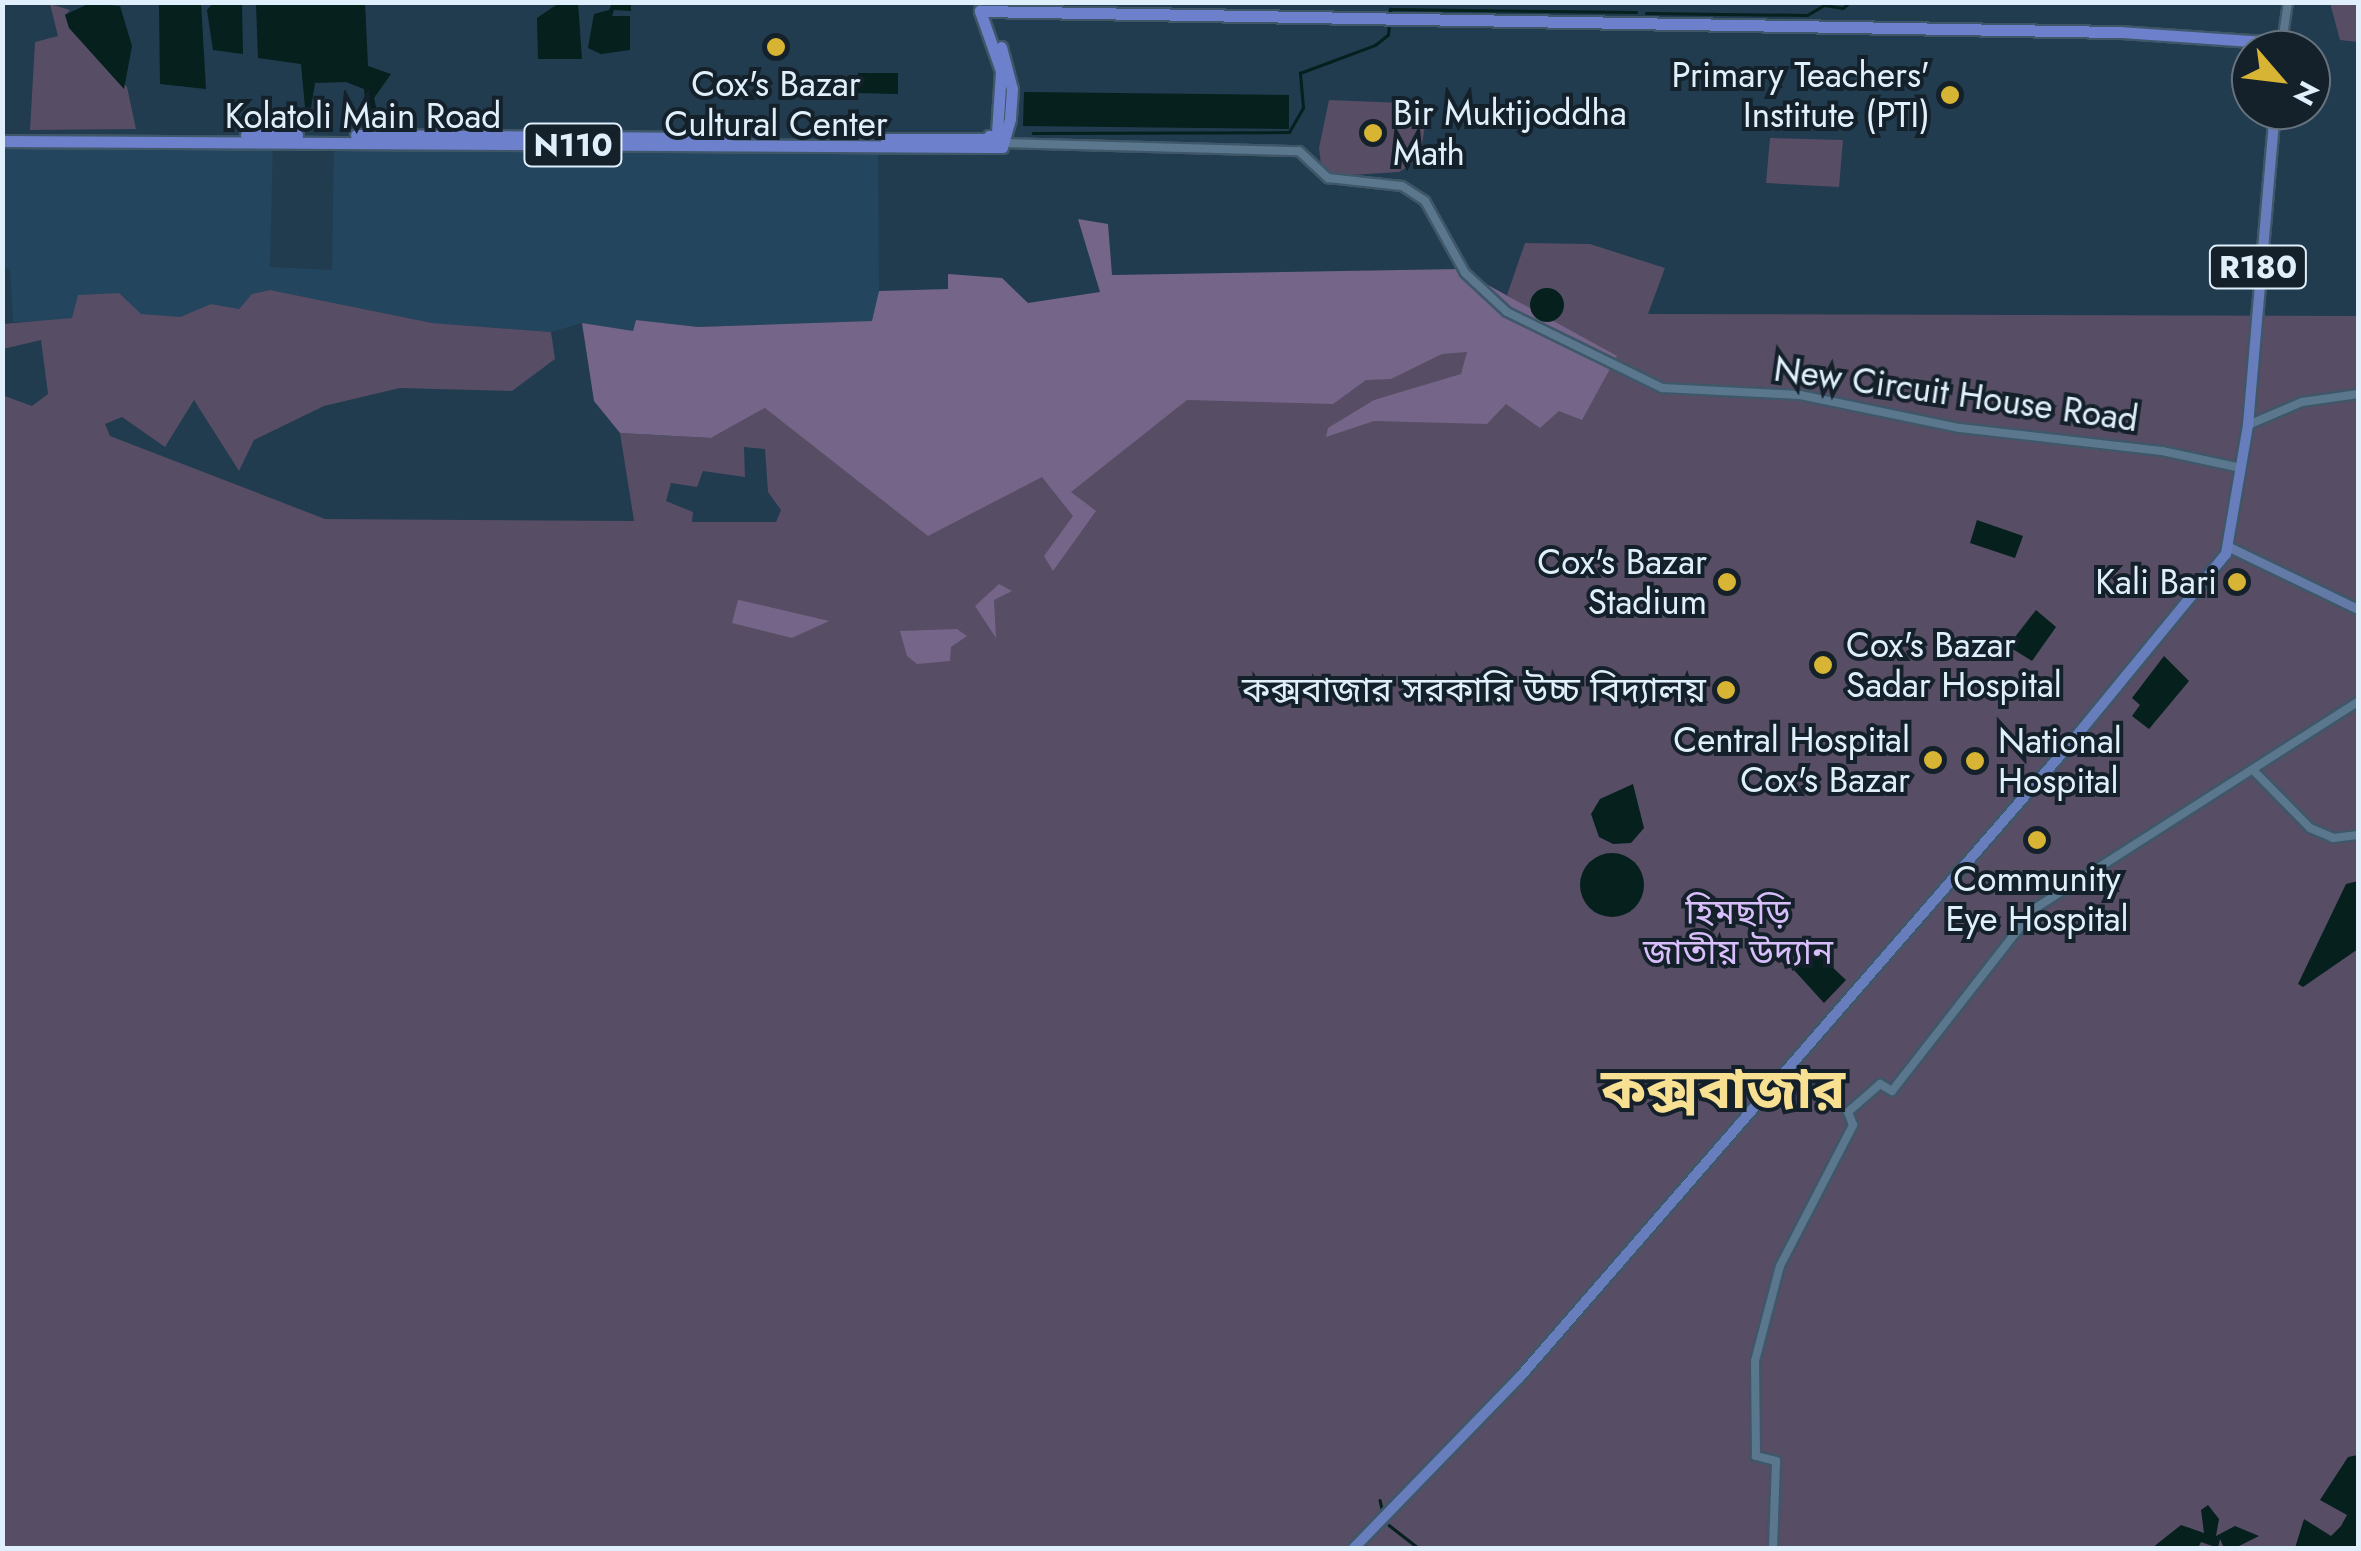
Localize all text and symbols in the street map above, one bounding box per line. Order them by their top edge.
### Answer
north arrow [2231,30,2331,130]
marker: Cox's Bazar Cultural Center [765,36,787,58]
place label: Primary Teachers' Institute (PTI) [1672,54,1930,136]
place label: Cox's Bazar Cultural Center [664,63,888,145]
text: N [2283,74,2329,113]
marker: Primary Teachers' Institute (PTI) [1939,84,1961,106]
place label: Bir Muktijoddha Math [1393,92,1627,174]
street label: Kolatoli Main Road [225,95,501,137]
road number: N110 [523,118,623,172]
marker: Bir Muktijoddha Math [1362,122,1384,144]
road number: R180 [2208,240,2308,294]
street label: New Circuit House Road [1771,348,2141,440]
place label: Cox's Bazar Stadium [1537,541,1707,623]
place label: Kali Bari [2095,561,2217,603]
marker: Cox's Bazar Stadium [1716,571,1738,593]
marker: Kali Bari [2226,571,2248,593]
place label: Cox's Bazar Sadar Hospital [1846,624,2062,706]
marker: Cox's Bazar Sadar Hospital [1810,652,1836,678]
place label: কক্সবাজার সরকারি উচ্চ বিদ্যালয় [1242,669,1706,711]
marker: কক্সবাজার সরকারি উচ্চ বিদ্যালয় [1715,679,1737,701]
place label: Central Hospital Cox's Bazar [1673,719,1910,801]
place label: National Hospital [1998,720,2122,802]
marker: Central Hospital Cox's Bazar [1920,747,1946,773]
marker: National Hospital [1962,748,1988,774]
marker: Community Eye Hospital [2024,827,2050,853]
place label: Community Eye Hospital [1945,858,2129,940]
park label: হিমছড়ি জাতীয় উদ্যান [1643,891,1833,973]
district label: কক্সবাজার [1601,1057,1845,1123]

